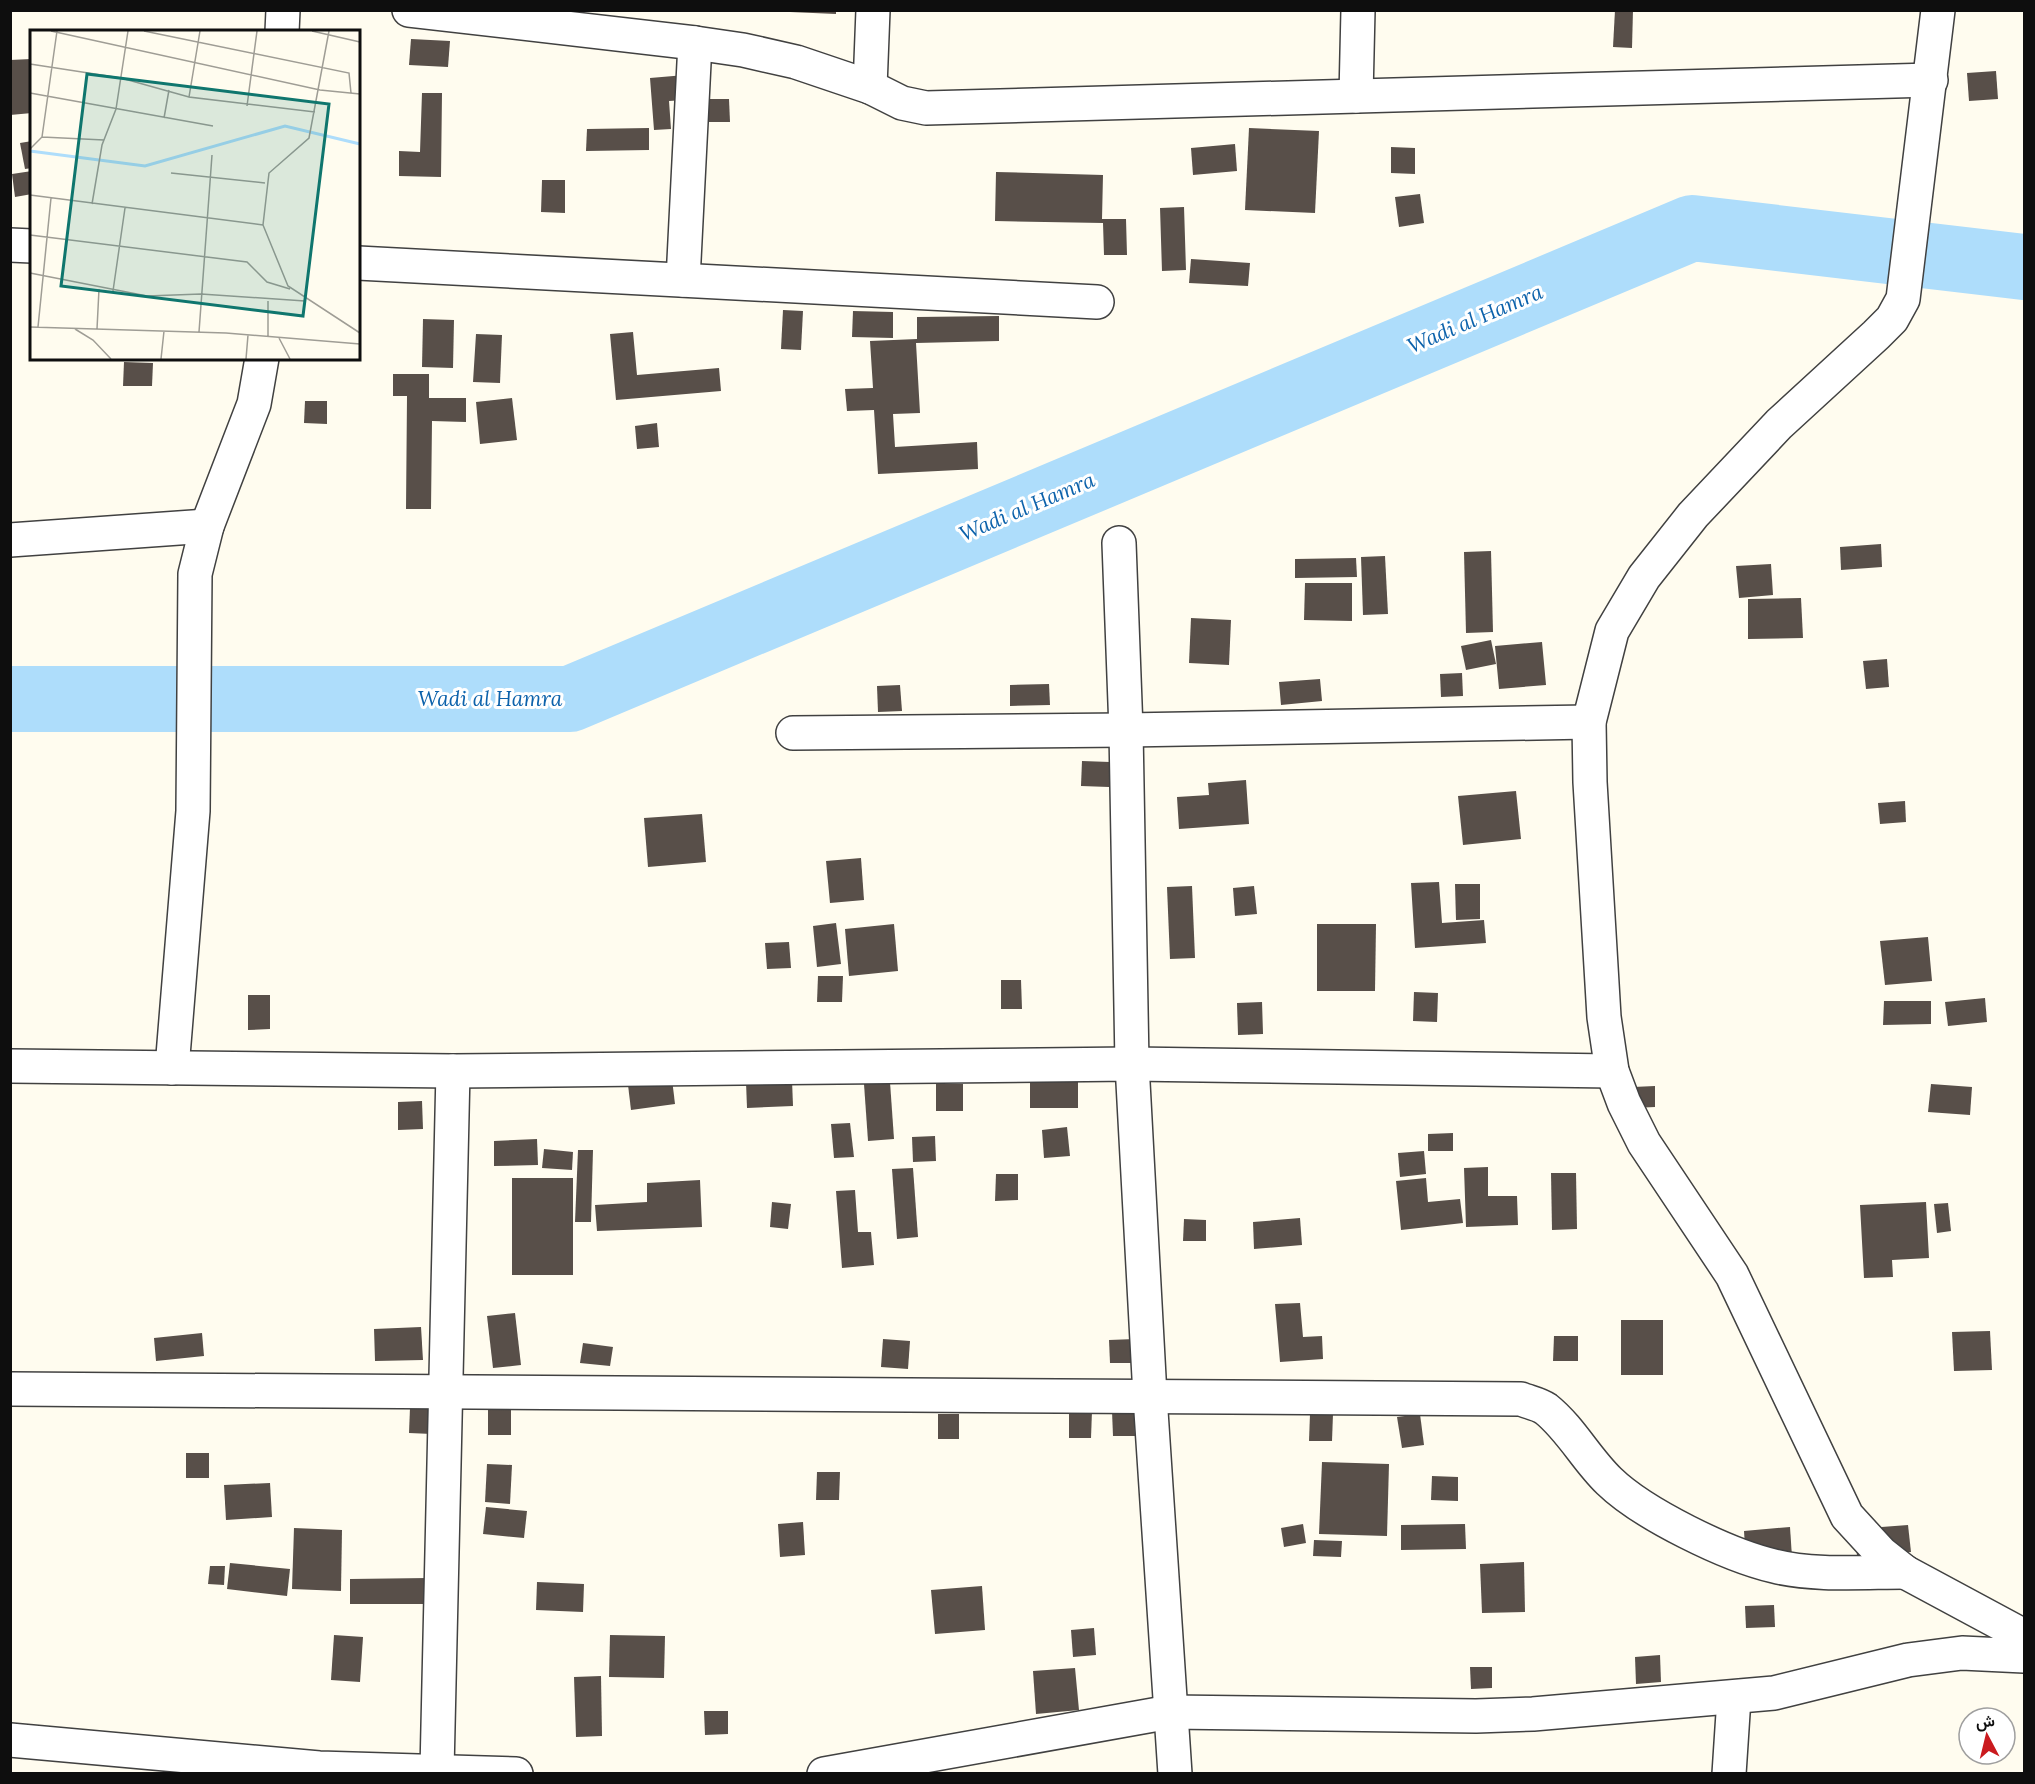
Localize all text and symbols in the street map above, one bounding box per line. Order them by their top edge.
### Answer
inset map [30,30,360,360]
water label: Wadi al Hamra [1403,278,1547,359]
water label: Wadi al Hamra [955,466,1099,547]
water label: Wadi al Hamra [418,685,563,712]
north arrow [1957,1706,2017,1766]
text: ش [1974,1710,1996,1732]

